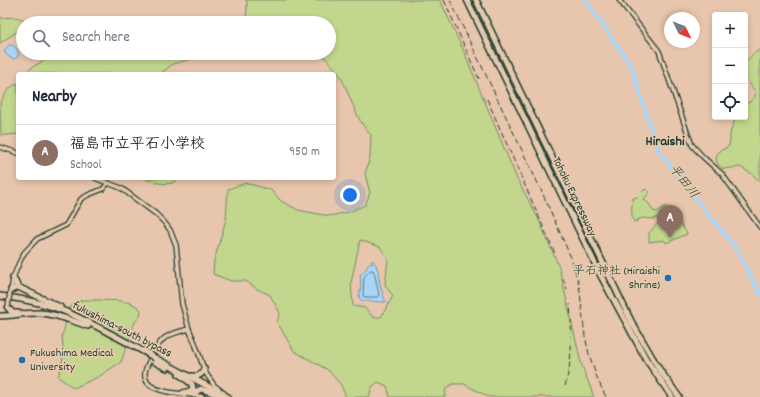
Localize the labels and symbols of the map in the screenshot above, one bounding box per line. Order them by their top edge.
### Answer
north arrow [664,12,700,48]
district label: Hiraishi [646,132,685,152]
street label: Tohoku Expressway [547,155,601,240]
water label: 平田川 [664,161,702,203]
your location [340,185,360,205]
pin: A [657,205,683,238]
place label: 平石神社 (Hiraishi Shrine) [573,263,660,294]
marker: 平石神社 (Hiraishi Shrine) [663,273,673,283]
street label: fukushima-south bypass [69,298,175,362]
place label: Fukushima Medical University [30,345,114,376]
marker: Fukushima Medical University [17,355,27,365]

